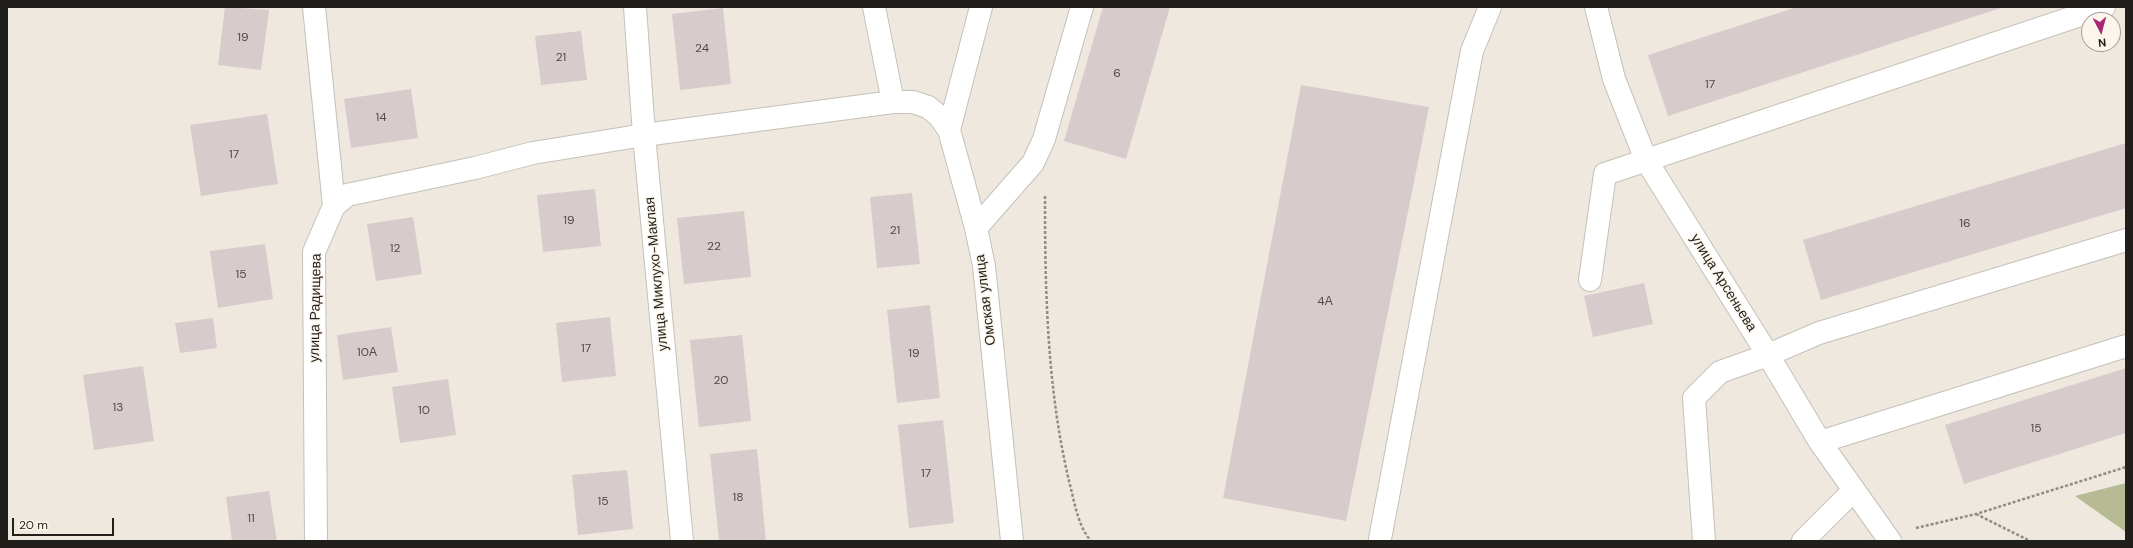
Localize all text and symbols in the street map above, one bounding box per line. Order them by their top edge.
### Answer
north arrow [2081,12,2121,52]
house number: 19 [237,31,249,45]
text: N [2097,36,2107,50]
house number: 24 [695,42,709,56]
house number: 21 [556,51,566,65]
house number: 6 [1113,67,1121,81]
house number: 17 [1705,78,1715,92]
house number: 14 [375,111,387,125]
house number: 17 [229,148,239,162]
street label: улица Миклухо-Маклая [642,196,672,352]
house number: 19 [563,214,575,228]
house number: 16 [1959,217,1971,231]
house number: 21 [890,224,900,238]
street label: улица Арсеньева [1686,231,1760,335]
house number: 22 [707,240,721,254]
house number: 12 [390,242,400,256]
street label: улица Радищева [307,253,325,363]
street label: Омская улица [972,254,1000,346]
house number: 15 [235,268,247,282]
house number: 4А [1317,295,1333,309]
house number: 17 [581,342,591,356]
house number: 10А [357,346,377,360]
house number: 19 [908,347,920,361]
house number: 20 [714,374,728,388]
house number: 13 [113,401,123,415]
house number: 10 [418,404,430,418]
house number: 15 [2030,422,2042,436]
house number: 17 [921,467,931,481]
house number: 18 [732,491,744,505]
house number: 15 [597,495,609,509]
scale bar [14,510,116,536]
house number: 11 [247,512,255,526]
text: 20 m [19,517,48,533]

